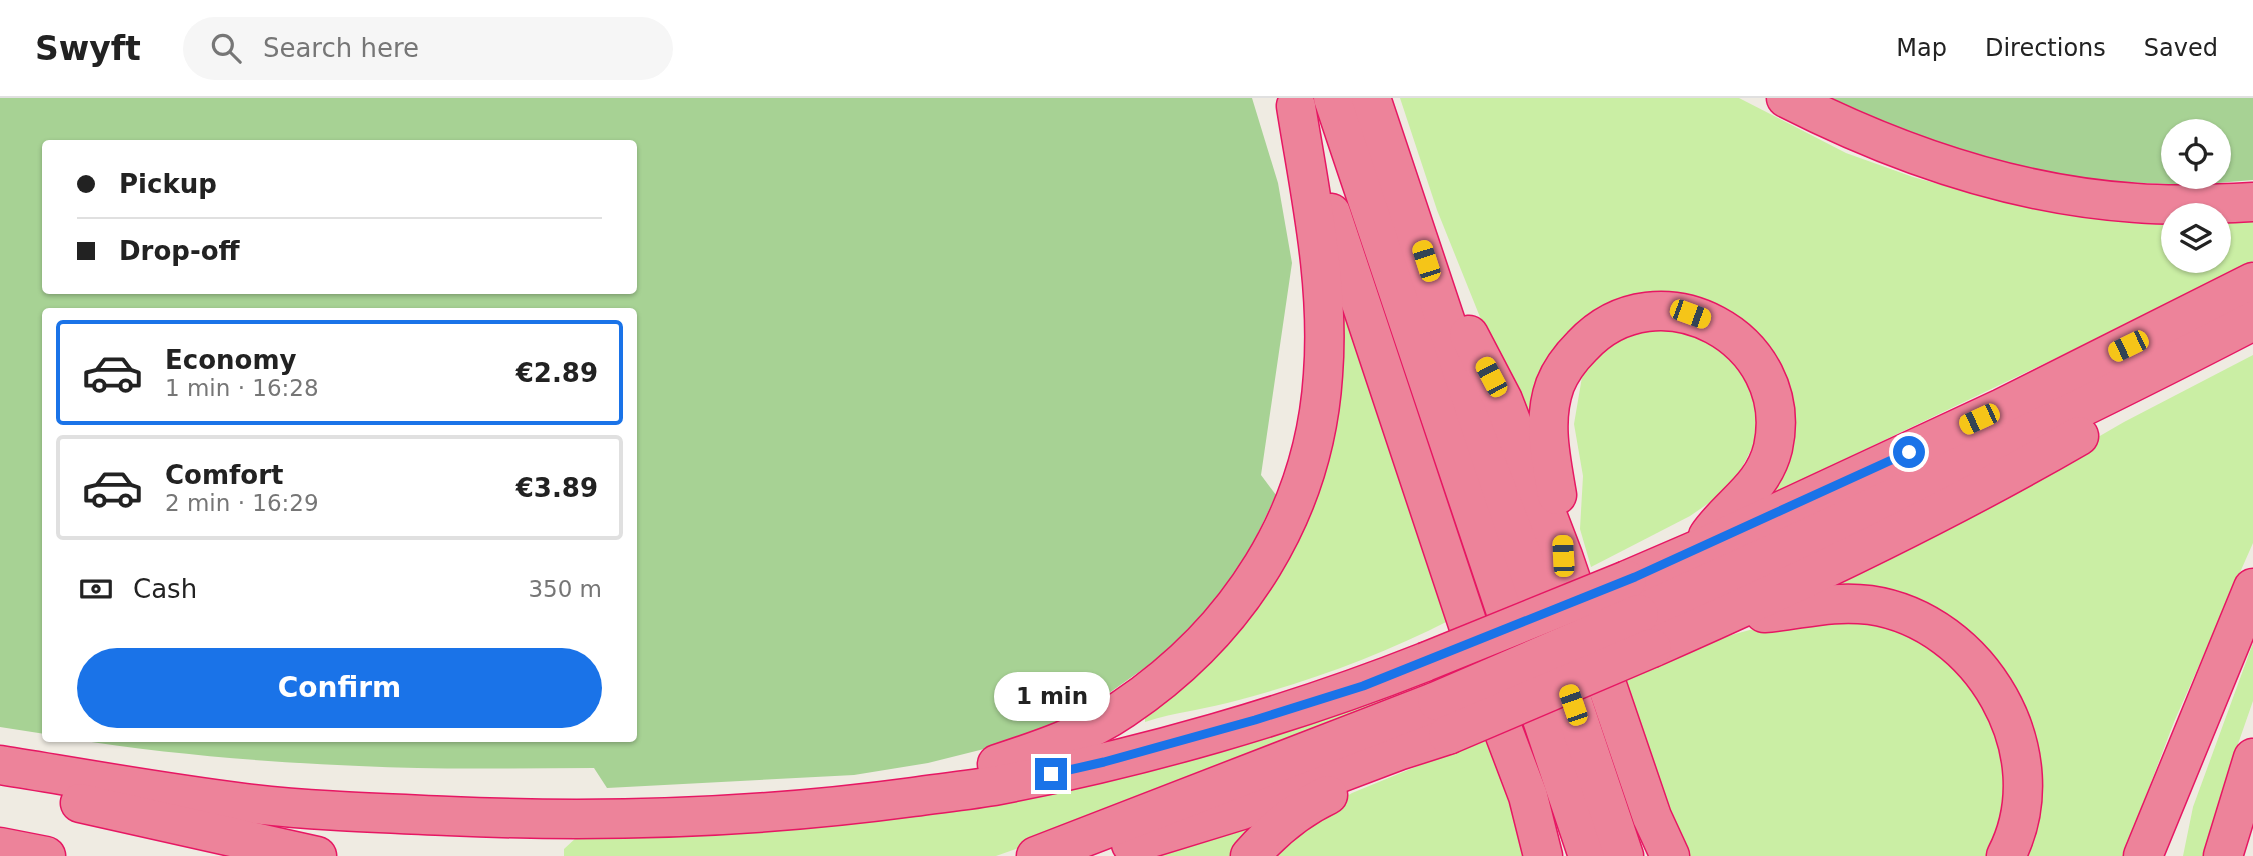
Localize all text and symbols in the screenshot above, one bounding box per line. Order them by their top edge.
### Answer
search box [183,17,673,80]
text: Swyft [35,29,141,68]
icon: search [207,29,245,67]
text: Search here [263,33,419,63]
text: Map [1896,34,1947,62]
text: Directions [1985,34,2106,62]
text: Saved [2144,34,2218,62]
map controls [2161,119,2231,273]
button: locate [2161,119,2231,189]
text: Pickup [119,169,217,199]
button: layers [2161,203,2231,273]
text: Drop-off [119,236,240,266]
car [1410,238,1443,284]
car [1667,297,1714,331]
car [2105,327,2152,365]
icon: car [81,341,144,404]
text: Economy [165,345,296,375]
car [1472,354,1511,400]
text: €2.89 [516,358,598,388]
text: 1 min · 16:28 [165,375,319,401]
car [1956,401,2003,437]
route start [1893,436,1925,468]
icon: car [81,456,144,519]
text: Comfort [165,460,283,490]
text: €3.89 [516,473,598,503]
text: 2 min · 16:29 [165,490,319,516]
car [1552,534,1575,578]
icon: cash [77,570,115,608]
text: Cash [133,574,197,604]
text: 350 m [528,576,602,602]
button: Confirm [77,648,602,728]
callout: 1 min [993,672,1109,722]
car [1557,682,1590,728]
text: 1 min [1016,683,1088,709]
route end [1035,758,1067,790]

